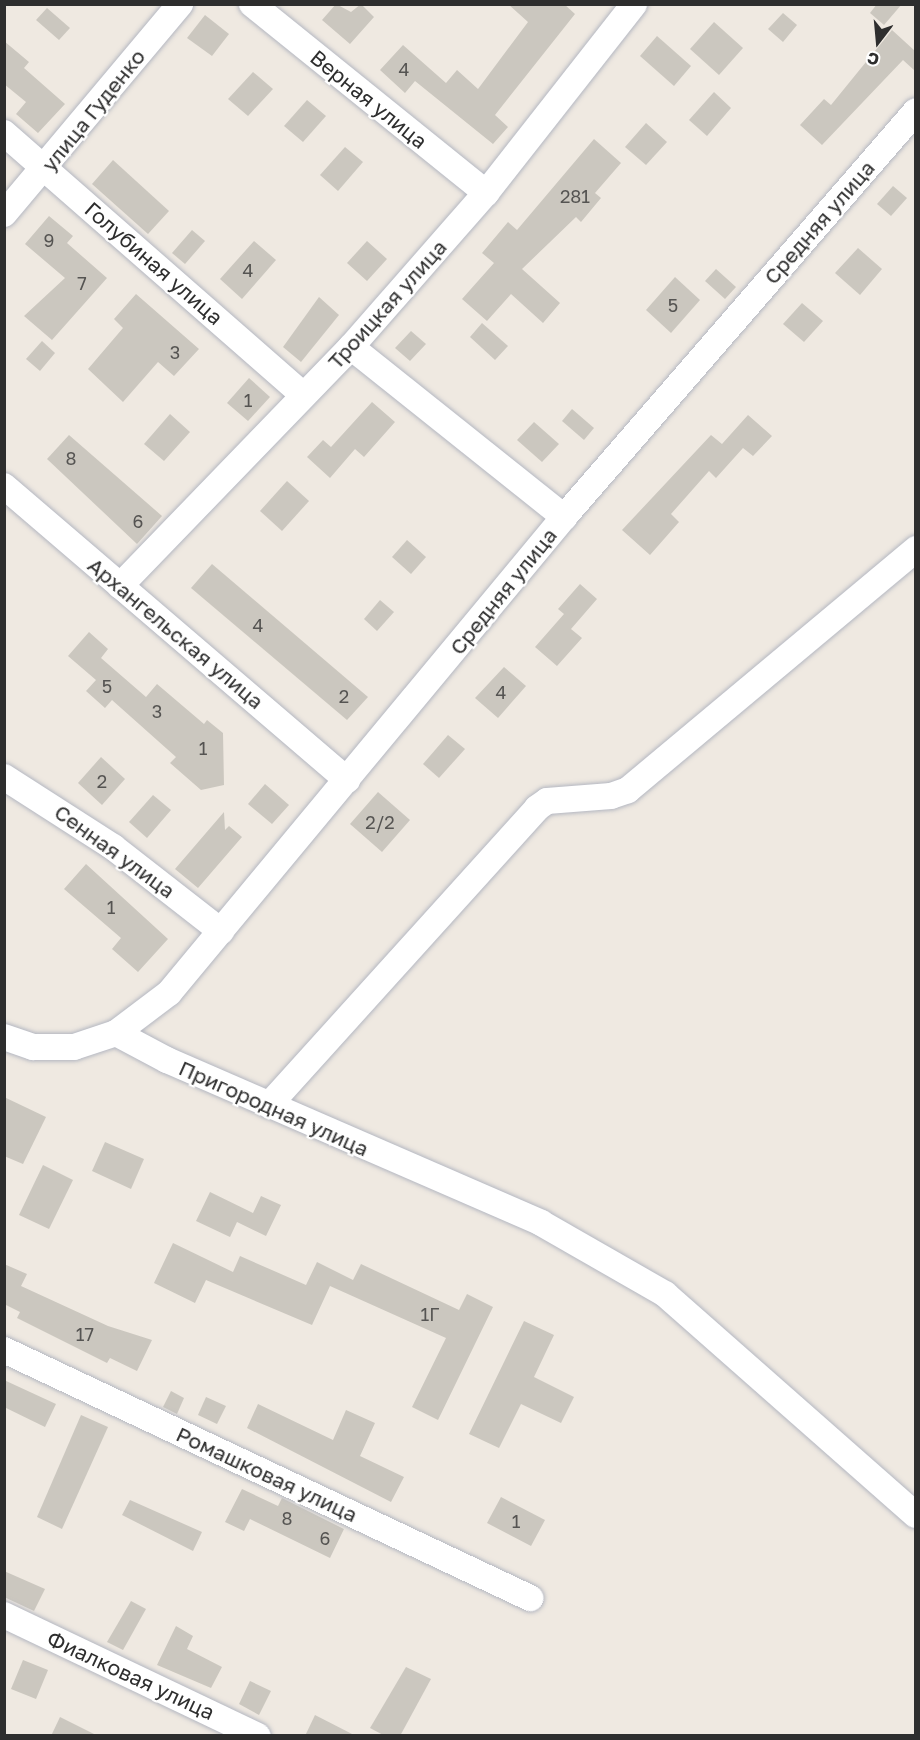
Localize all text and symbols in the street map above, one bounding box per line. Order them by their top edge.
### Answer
north arrow [848,12,908,72]
street label: улица Гуденко [36,44,150,176]
street label: Верная улица [306,44,432,154]
text: С [865,48,881,70]
house number: 4 [399,58,409,80]
street label: Средняя улица [759,155,879,289]
house number: 281 [560,185,590,207]
street label: Голубиная улица [80,196,228,330]
house number: 9 [44,229,54,251]
street label: Троицкая улица [322,234,452,374]
house number: 4 [243,259,253,281]
house number: 7 [77,272,87,294]
house number: 5 [668,294,678,316]
house number: 3 [170,341,180,363]
house number: 1 [244,389,252,411]
house number: 8 [66,447,76,469]
house number: 6 [133,510,143,532]
street label: Средняя улица [444,523,562,659]
street label: Архангельская улица [83,552,269,714]
house number: 4 [253,614,263,636]
house number: 5 [102,675,112,697]
house number: 4 [496,681,506,703]
house number: 2 [339,685,349,707]
house number: 3 [152,700,162,722]
house number: 1 [199,737,207,759]
house number: 2 [97,770,107,792]
street label: Сенная улица [50,799,180,903]
house number: 2/2 [365,811,395,833]
house number: 1 [107,896,115,918]
street label: Пригородная улица [175,1055,373,1161]
house number: 1Г [421,1303,439,1325]
house number: 17 [76,1323,94,1345]
street label: Ромашковая улица [172,1421,362,1527]
house number: 8 [282,1507,292,1529]
house number: 1 [512,1510,520,1532]
house number: 6 [320,1527,330,1549]
street label: Фиалковая улица [43,1625,219,1725]

